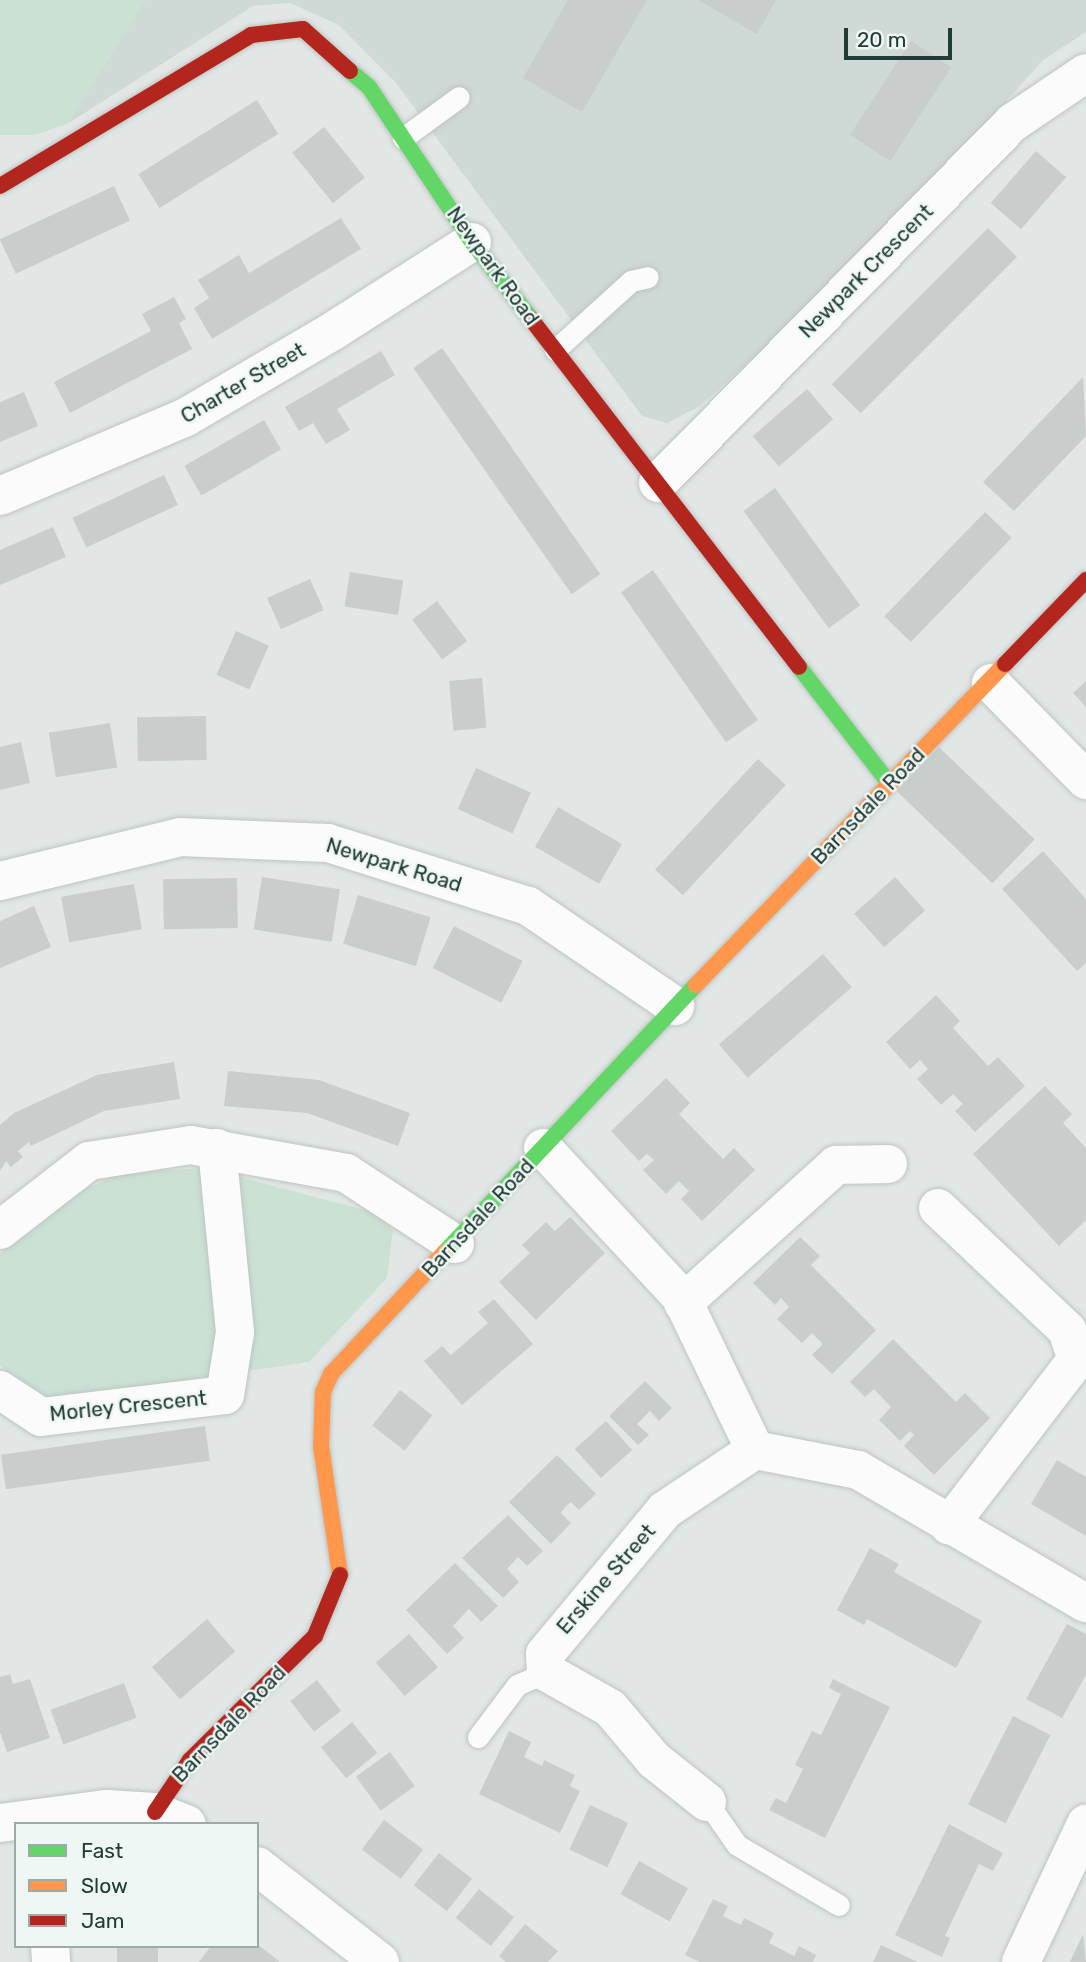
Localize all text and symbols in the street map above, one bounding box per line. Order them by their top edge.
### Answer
scale bar [848,14,956,58]
text: 20 m [857,27,906,52]
street label: Newpark Crescent [794,199,938,343]
street label: Newpark Road [441,202,545,330]
street label: Charter Street [176,337,310,429]
street label: Barnsdale Road [806,742,930,870]
street label: Newpark Road [323,832,465,898]
street label: Barnsdale Road [417,1153,539,1283]
street label: Morley Crescent [48,1385,208,1427]
street label: Erskine Street [551,1519,661,1639]
street label: Barnsdale Road [167,1660,291,1788]
legend [14,1822,259,1948]
text: Fast [81,1838,123,1863]
text: Slow [81,1873,128,1898]
text: Jam [81,1908,125,1933]

